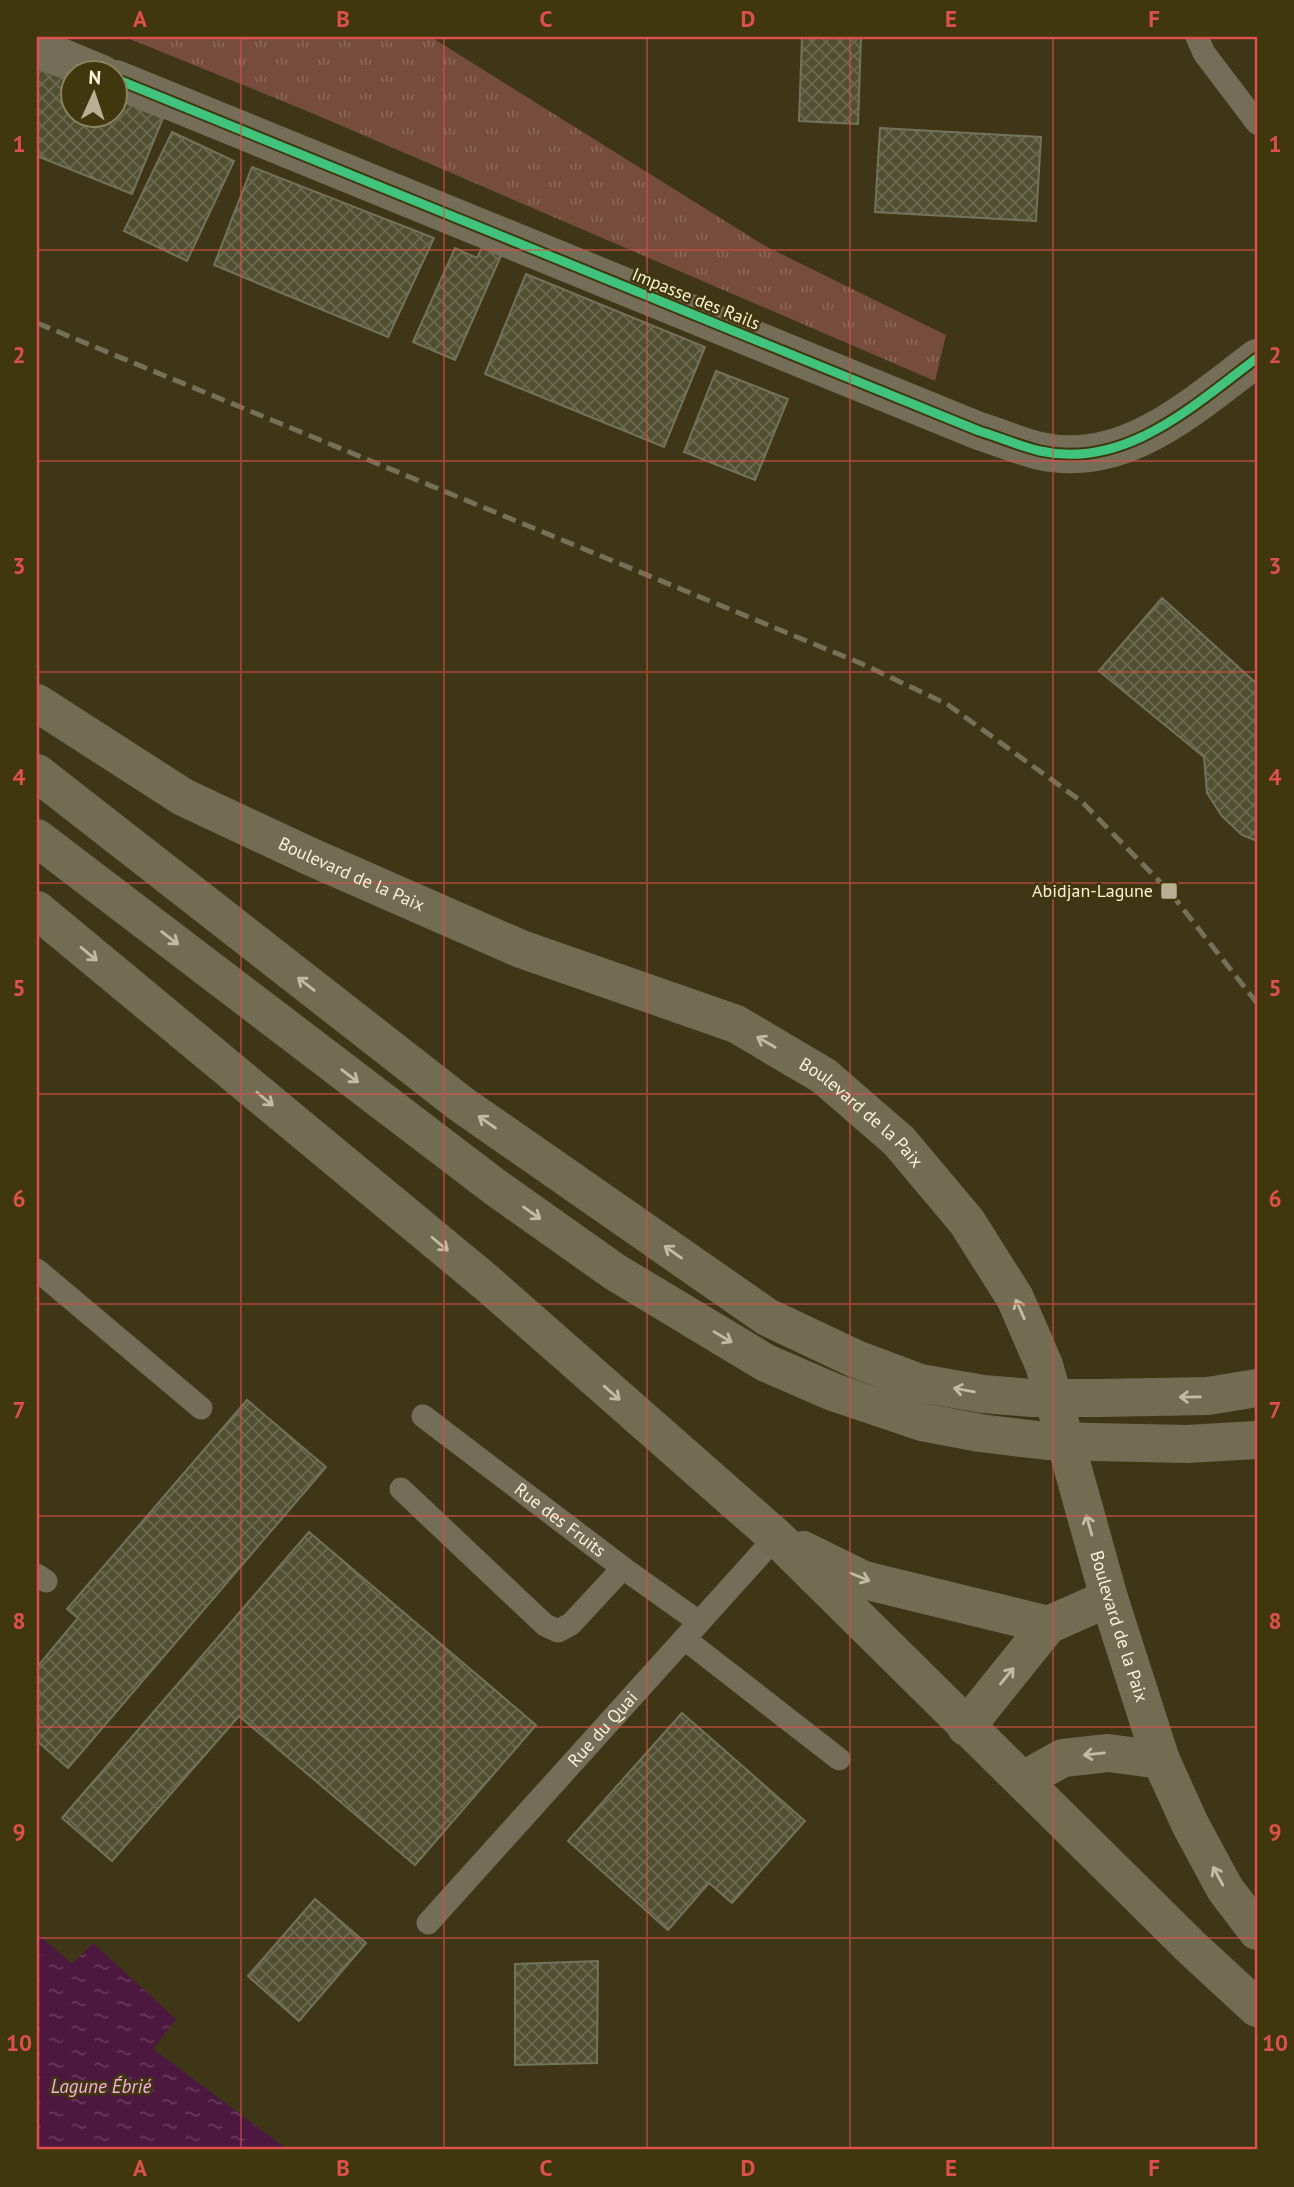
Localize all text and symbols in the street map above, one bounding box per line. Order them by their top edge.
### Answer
text: A [133,4,147,33]
text: B [336,4,350,33]
text: C [540,4,553,33]
text: D [741,4,755,33]
text: E [945,4,957,33]
text: F [1148,4,1160,33]
north arrow [60,60,130,130]
text: N [88,65,102,89]
text: 1 [12,129,26,158]
text: 1 [1268,129,1282,158]
street label: Impasse des Rails [629,262,764,335]
text: 2 [12,340,26,369]
text: 2 [1268,340,1282,369]
text: 3 [12,551,26,580]
text: 3 [1268,551,1282,580]
text: 4 [12,762,26,791]
text: 4 [1268,762,1282,791]
street label: Boulevard de la Paix [275,831,428,916]
place label: Abidjan-Lagune [1032,879,1153,902]
marker: Abidjan-Lagune [1159,881,1179,901]
one-way arrow [160,930,179,945]
one-way arrow [80,946,98,962]
text: 5 [12,973,26,1002]
text: 5 [1268,973,1282,1002]
one-way arrow [297,976,316,991]
one-way arrow [756,1035,776,1049]
street label: Boulevard de la Paix [795,1052,928,1172]
one-way arrow [341,1069,359,1084]
one-way arrow [255,1091,273,1107]
one-way arrow [478,1115,497,1129]
text: 6 [12,1184,26,1213]
text: 6 [1268,1184,1282,1213]
one-way arrow [522,1206,541,1220]
one-way arrow [430,1236,448,1252]
one-way arrow [664,1245,684,1259]
one-way arrow [1013,1299,1026,1320]
one-way arrow [712,1330,732,1344]
one-way arrow [953,1383,976,1397]
one-way arrow [603,1385,621,1401]
one-way arrow [1178,1390,1201,1403]
text: 7 [12,1395,26,1424]
text: 7 [1268,1395,1282,1424]
street label: Rue des Fruits [510,1478,611,1562]
one-way arrow [1082,1515,1095,1537]
street label: Boulevard de la Paix [1085,1548,1154,1705]
one-way arrow [849,1571,870,1584]
text: 8 [12,1606,26,1635]
text: 8 [1268,1606,1282,1635]
one-way arrow [999,1667,1015,1685]
street label: Rue du Quai [562,1686,642,1771]
one-way arrow [1083,1748,1105,1761]
text: 9 [12,1817,26,1846]
text: 9 [1268,1817,1282,1846]
one-way arrow [1210,1866,1224,1887]
text: 10 [6,2028,32,2057]
text: 10 [1262,2028,1288,2057]
water label: Lagune Ébrié [51,2074,151,2098]
text: A [133,2153,147,2182]
text: B [336,2153,350,2182]
text: C [540,2153,553,2182]
text: D [741,2153,755,2182]
text: E [945,2153,957,2182]
text: F [1148,2153,1160,2182]

